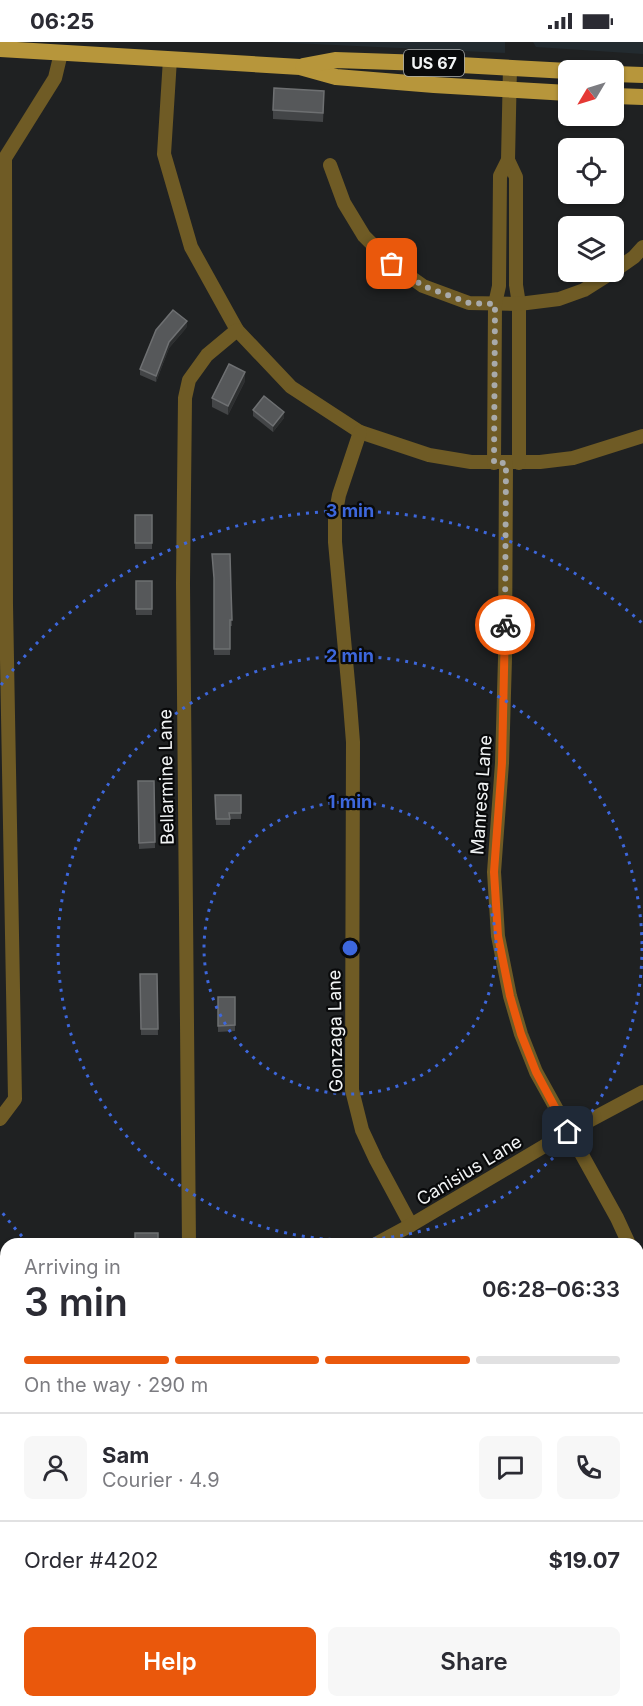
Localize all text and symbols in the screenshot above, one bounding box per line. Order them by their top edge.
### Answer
text: 06:25 [30,8,94,34]
road number: US 67 [404,50,464,76]
north arrow [558,60,624,126]
map controls [558,60,624,282]
button: locate [558,138,624,204]
button: layers [558,216,624,282]
pin [366,238,417,289]
icon: bag [375,247,408,280]
text: 3 min [326,500,374,521]
courier [475,595,535,655]
icon: bike [489,609,522,642]
text: 2 min [326,645,374,666]
street label: Bellarmine Lane [154,709,178,845]
street label: Manresa Lane [466,734,496,856]
text: 1 min [328,791,372,812]
centre of rings [340,938,360,958]
street label: Gonzaga Lane [323,970,347,1092]
pin [542,1106,593,1157]
icon: home [551,1115,584,1148]
street label: Canisius Lane [413,1130,525,1210]
text: Arriving in [24,1255,121,1279]
text: 06:28–06:33 [482,1276,620,1302]
text: 3 min [24,1278,128,1325]
text: On the way · 290 m [24,1373,208,1397]
button: person [24,1436,87,1499]
button: chat [479,1436,542,1499]
button: phone [557,1436,620,1499]
text: Sam [102,1442,149,1468]
text: Courier · 4.9 [102,1468,220,1492]
text: Order #4202 [24,1547,158,1573]
text: $19.07 [549,1547,620,1573]
button: Help [24,1627,316,1696]
button: Share [328,1627,620,1696]

